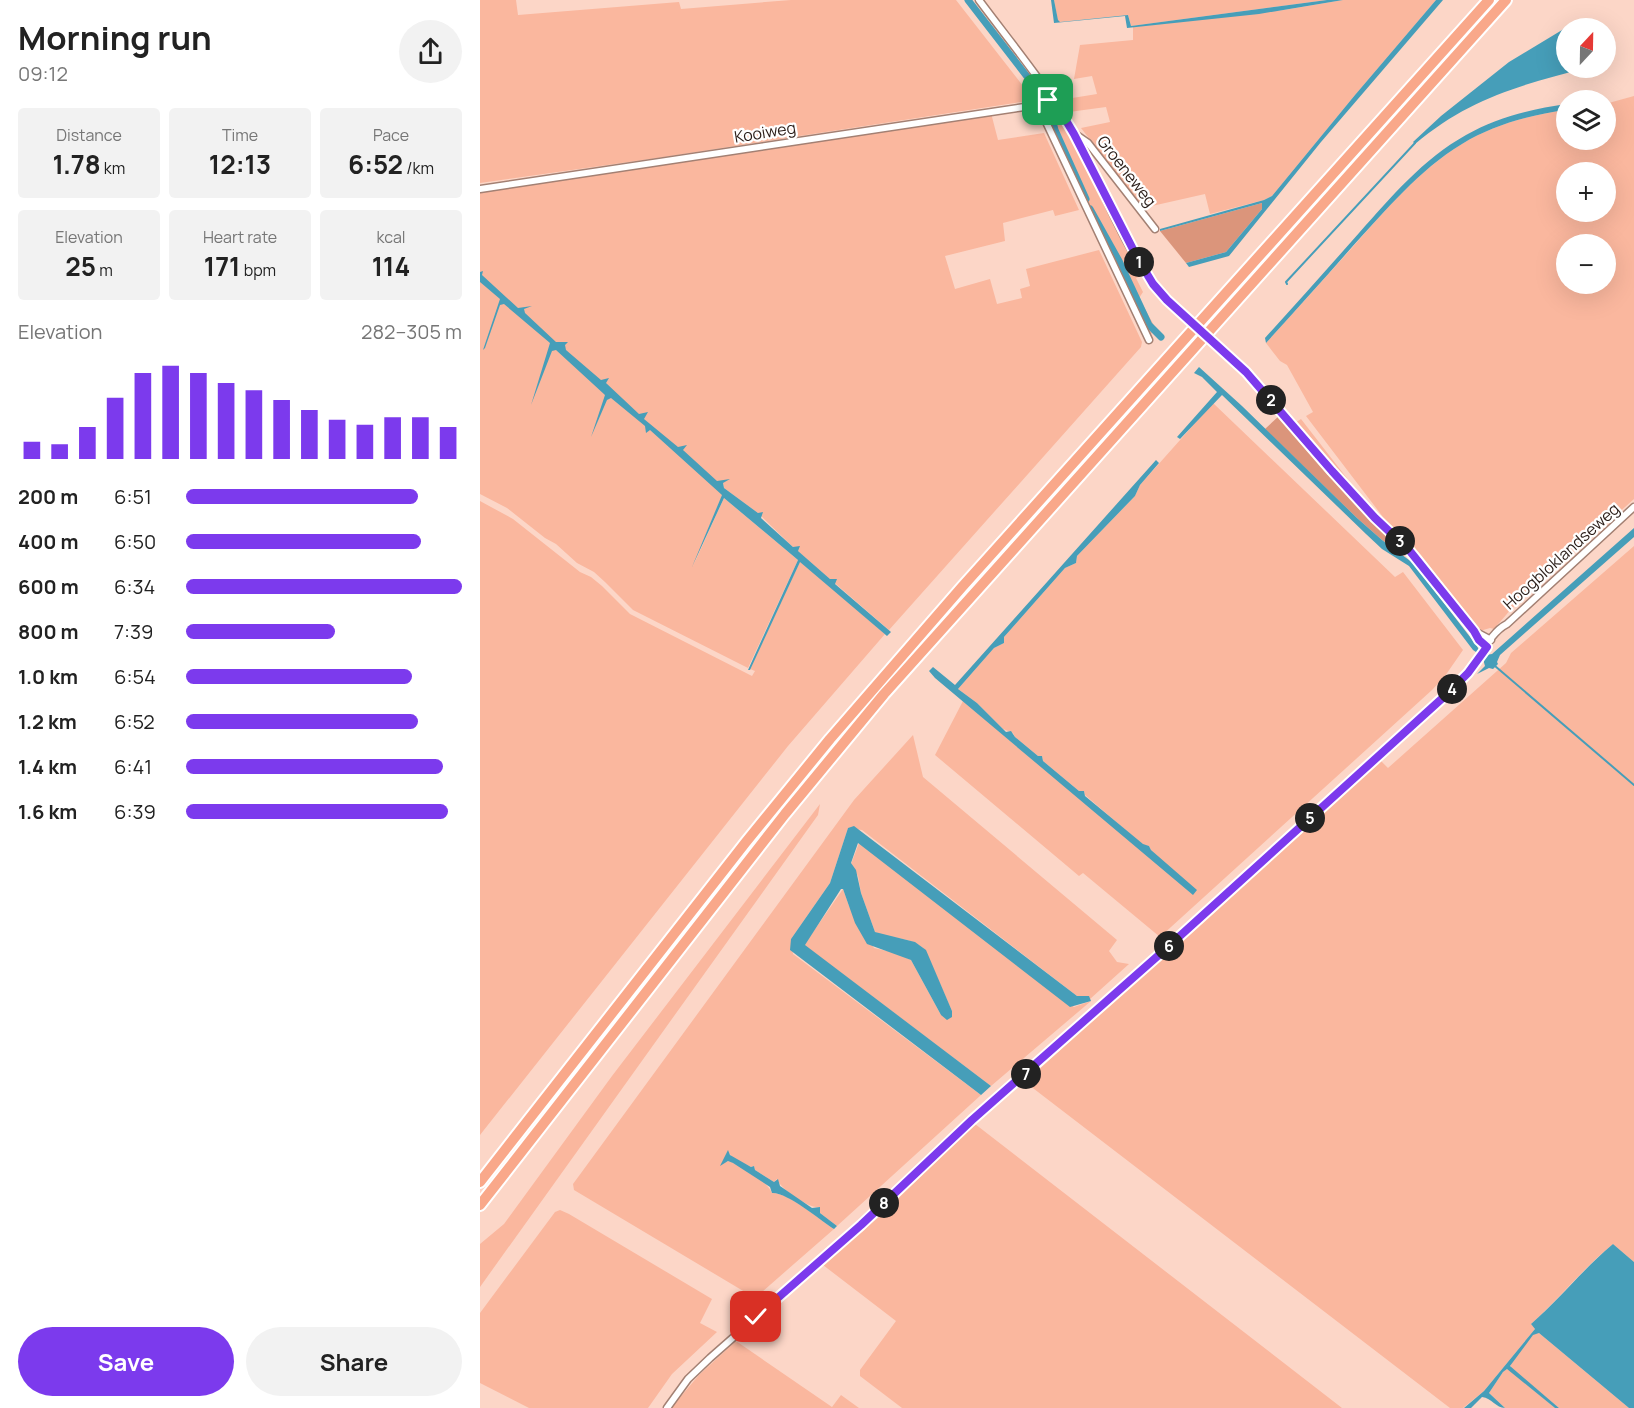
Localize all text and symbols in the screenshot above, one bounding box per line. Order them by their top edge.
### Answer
text: Morning run [18,15,212,60]
north arrow [1556,18,1616,78]
map controls [1556,18,1616,294]
button: share [399,20,462,83]
text: 09:12 [18,60,68,87]
pin [1022,74,1073,125]
icon: arrive [1031,83,1064,116]
button: layers [1556,90,1616,150]
street label: Kooiweg [733,116,797,148]
text: Distance [56,124,122,146]
text: Time [222,124,258,146]
text: Pace [373,124,409,146]
street label: Groeneweg [1092,131,1162,211]
text: 1.78 [53,146,101,182]
text: 12:13 [209,146,271,182]
text: 6:52 [348,146,403,182]
text: km [101,157,125,179]
text: /km [403,157,434,179]
button: + [1556,162,1616,222]
text: Elevation [55,226,123,248]
text: Heart rate [203,226,277,248]
text: kcal [376,226,406,248]
button: − [1556,234,1616,294]
pin: 1 [1124,247,1154,277]
text: 25 [65,248,96,284]
text: 171 [204,248,240,284]
text: 114 [372,248,410,284]
text: 1 [1135,251,1143,273]
text: m [96,259,113,281]
text: bpm [240,259,276,281]
text: Elevation [18,318,102,345]
text: 282–305 m [361,318,462,345]
pin: 2 [1256,385,1286,415]
text: 2 [1266,389,1276,411]
text: 200 m [18,483,78,510]
text: 6:51 [114,483,152,510]
street label: Hoogbloklandseweg [1498,498,1624,614]
pin: 3 [1385,526,1415,556]
text: 400 m [18,528,78,555]
text: 6:50 [114,528,156,555]
text: 3 [1395,530,1405,552]
text: 600 m [18,573,79,600]
text: 6:34 [114,573,155,600]
text: 800 m [18,618,79,645]
text: 7:39 [114,618,154,645]
text: 1.0 km [18,663,78,690]
text: 6:54 [114,663,156,690]
pin: 4 [1437,674,1467,704]
text: 4 [1447,678,1457,700]
text: 1.2 km [18,708,77,735]
text: 6:52 [114,708,155,735]
text: 1.4 km [18,753,77,780]
text: 6:41 [114,753,152,780]
text: 1.6 km [18,798,77,825]
text: 6:39 [114,798,156,825]
pin: 5 [1295,803,1325,833]
text: 5 [1305,807,1315,829]
pin: 6 [1154,931,1184,961]
text: 6 [1164,935,1174,957]
pin: 7 [1011,1059,1041,1089]
text: 7 [1022,1063,1030,1085]
pin: 8 [869,1188,899,1218]
text: 8 [879,1192,889,1214]
pin [730,1291,781,1342]
icon: check [739,1300,772,1333]
button: Save [18,1327,234,1396]
button: Share [246,1327,462,1396]

